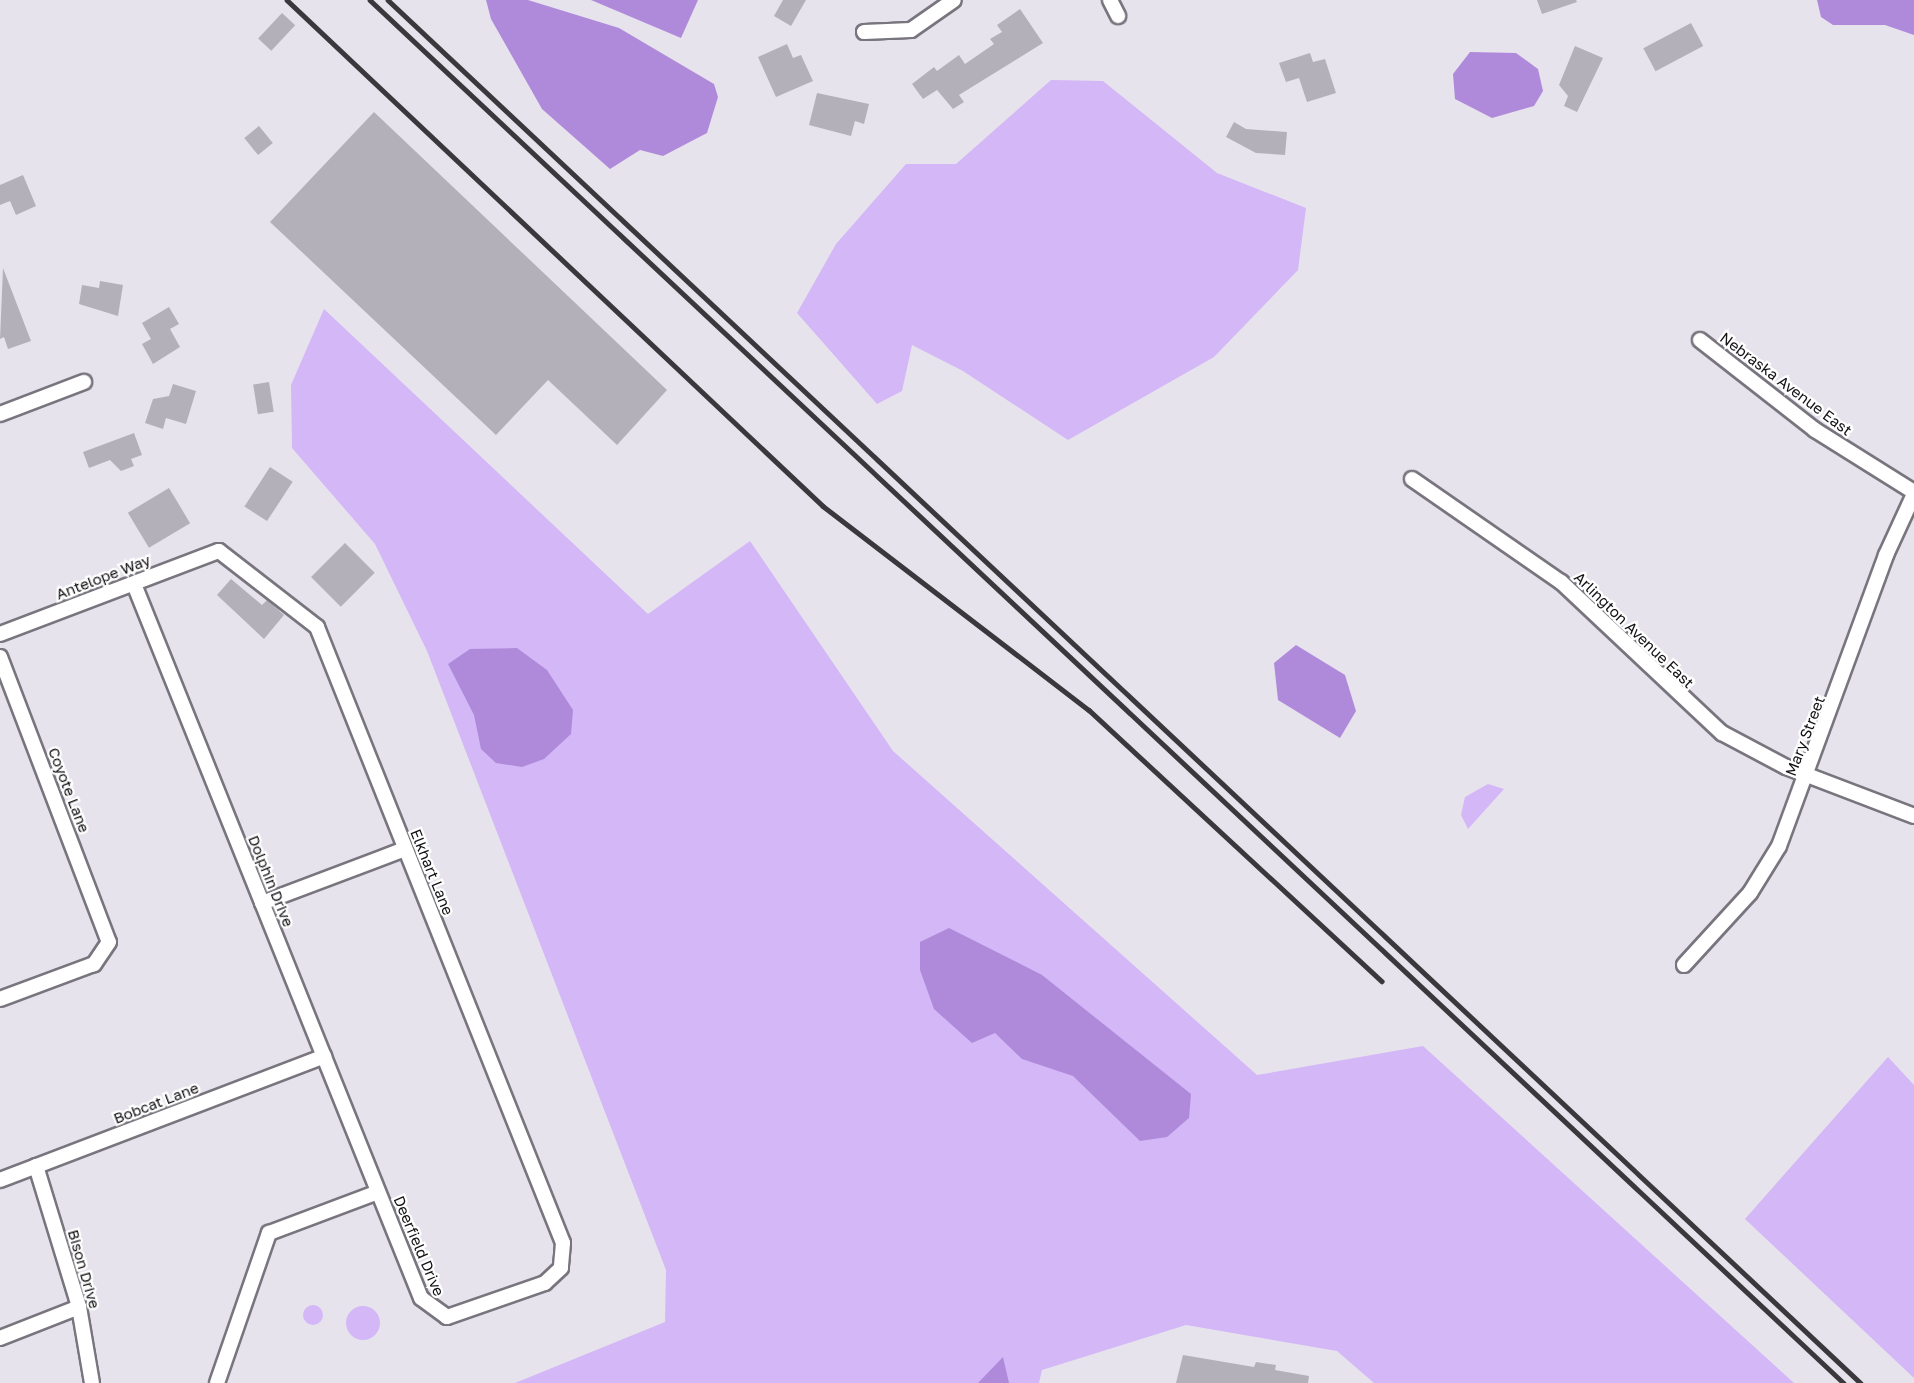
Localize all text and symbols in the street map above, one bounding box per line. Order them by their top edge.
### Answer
street label: Nebraska Avenue East [1717,329,1855,439]
street label: Antelope Way [53,551,153,603]
street label: Arlington Avenue East [1570,568,1698,692]
street label: Mary Street [1782,693,1828,779]
street label: Coyote Lane [45,745,93,835]
street label: Elkhart Lane [407,826,457,918]
street label: Dolphin Drive [245,833,297,929]
street label: Bobcat Lane [111,1079,201,1127]
street label: Deerfield Drive [390,1193,448,1299]
street label: Bison Drive [64,1228,104,1310]

